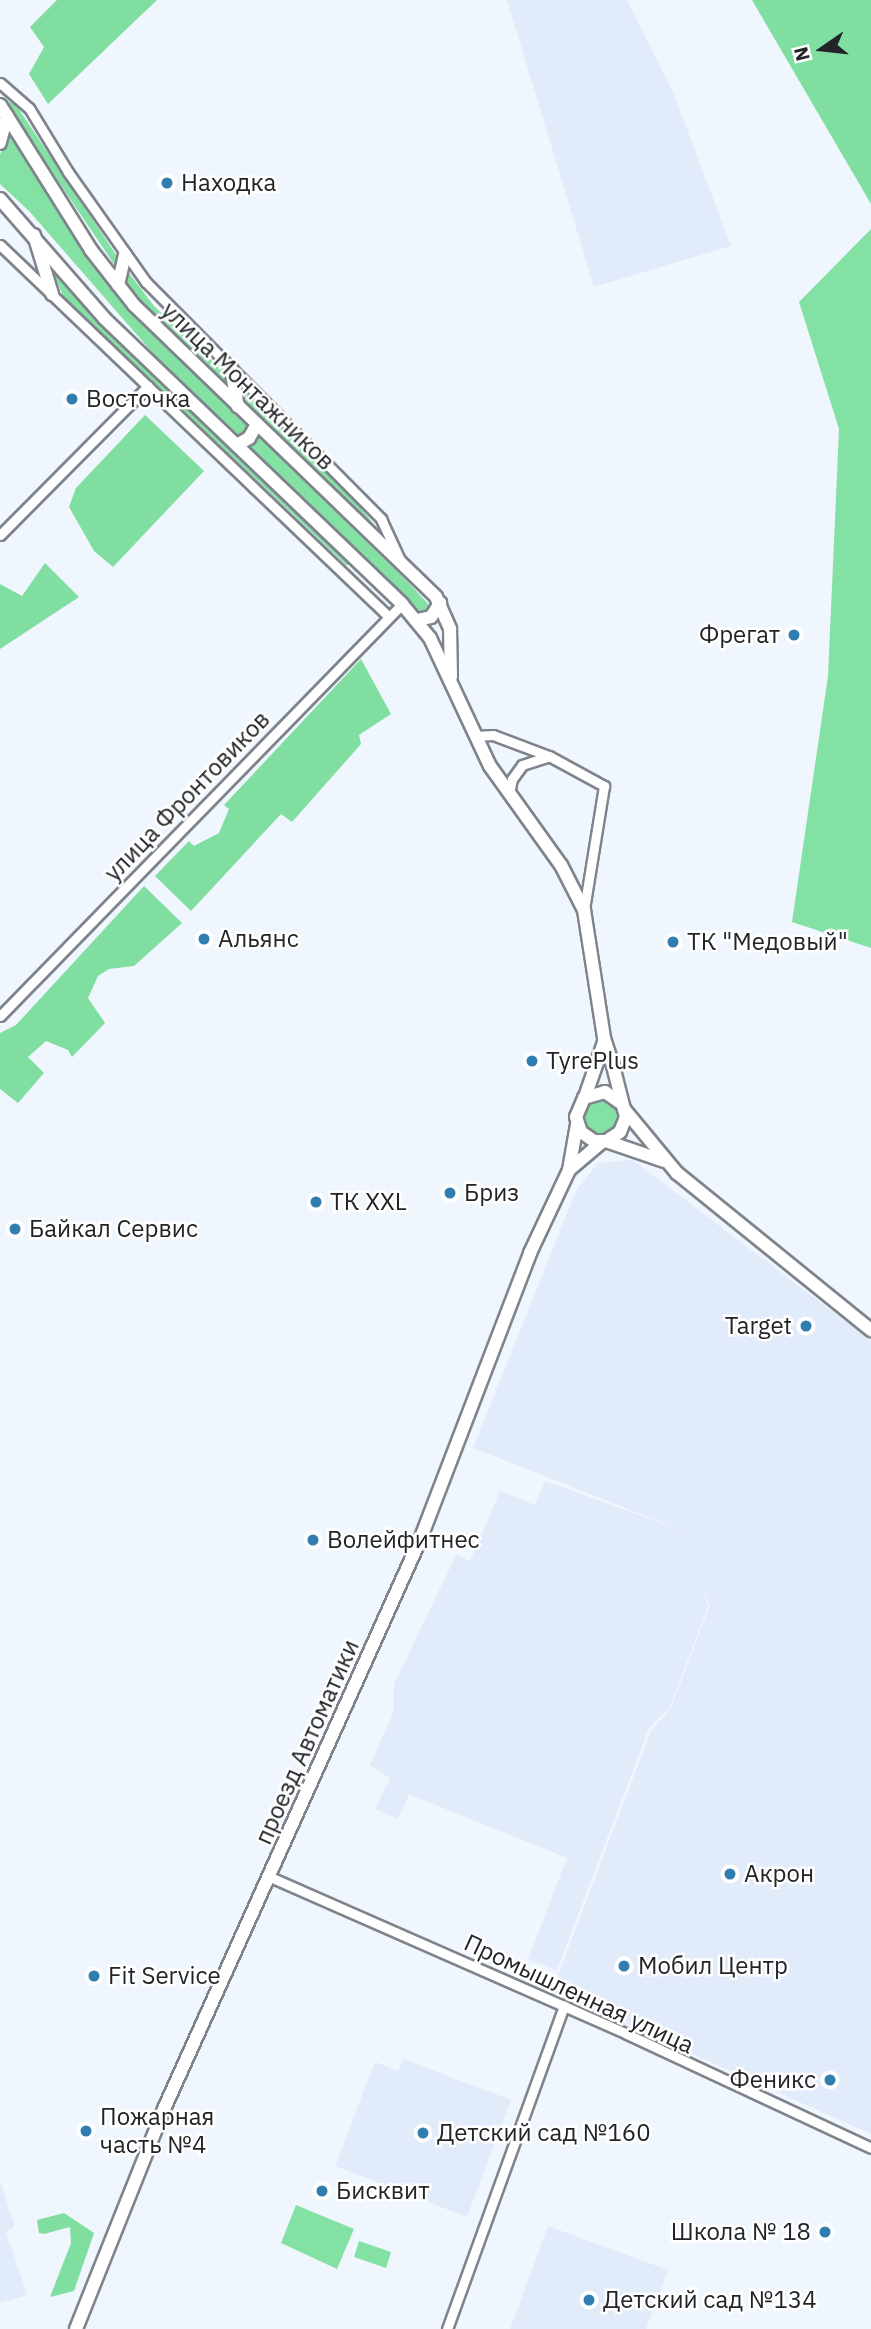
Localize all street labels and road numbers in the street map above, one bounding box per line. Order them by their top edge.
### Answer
street label: улица Монтажников [156,296,340,476]
street label: улица Фронтовиков [98,705,276,887]
street label: проезд Автоматики [249,1635,365,1849]
street label: Промышленная улица [460,1928,698,2060]

